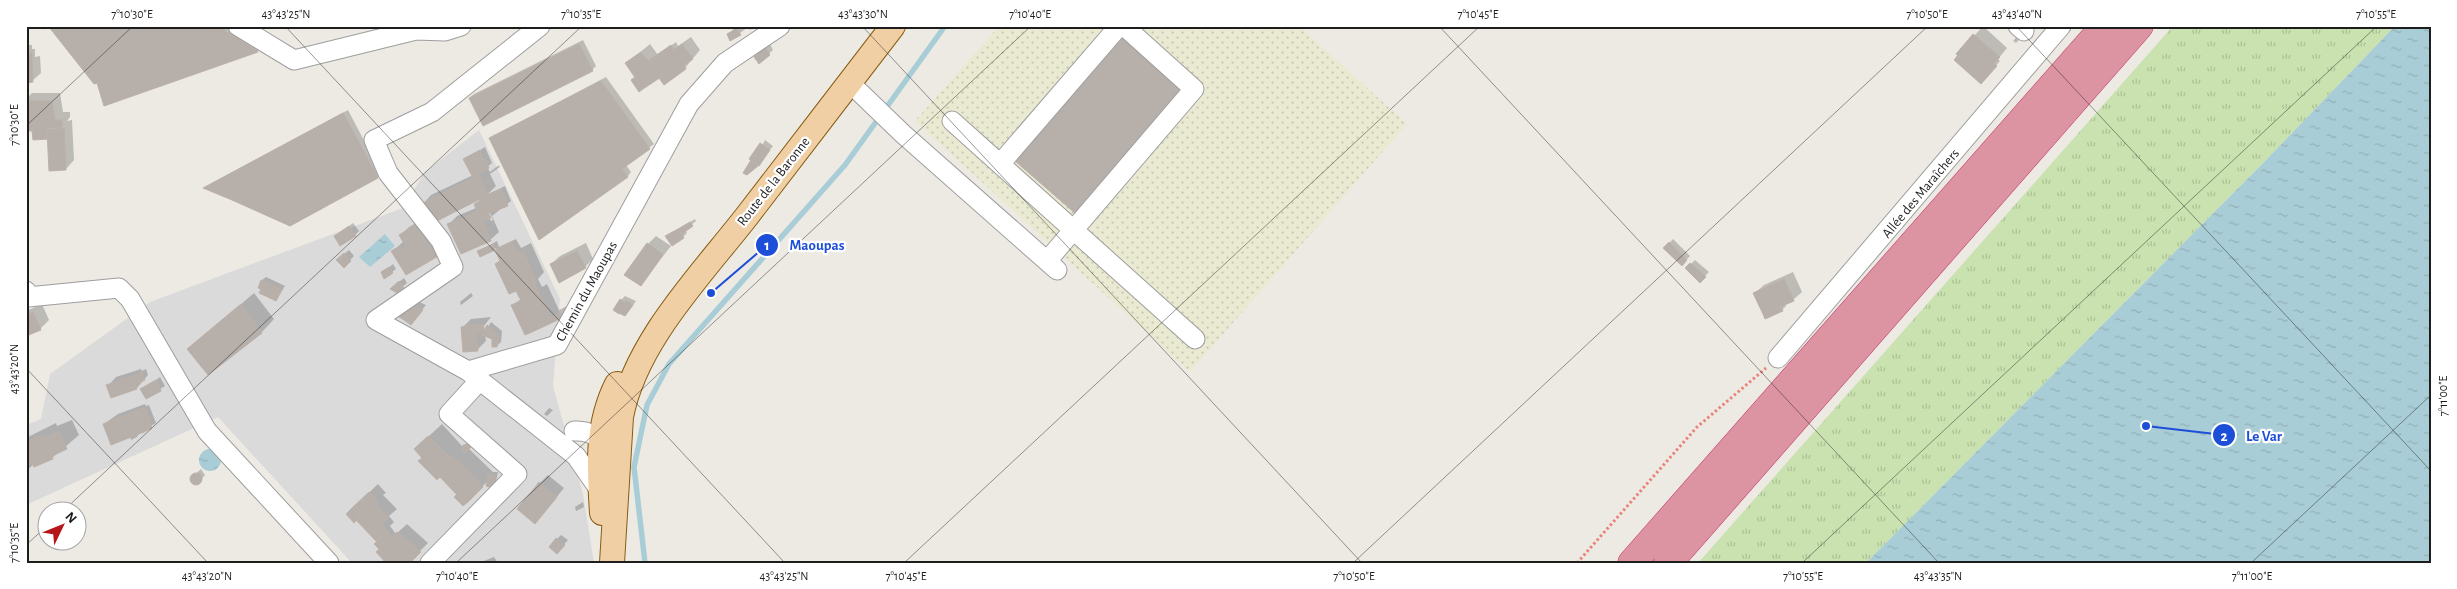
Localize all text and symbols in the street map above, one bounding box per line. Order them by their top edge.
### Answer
text: 7°10'30"E [111,8,153,20]
text: 43°43'25"N [262,8,310,20]
text: 7°10'35"E [561,8,601,20]
text: 43°43'30"N [838,8,888,20]
text: 7°10'40"E [1009,8,1051,20]
text: 7°10'45"E [1458,8,1499,20]
text: 7°10'50"E [1906,8,1948,20]
text: 43°43'40"N [1992,8,2042,20]
text: 7°10'55"E [2356,8,2396,20]
text: 7°10'30"E [8,104,20,146]
street label: Route de la Baronne [735,135,813,229]
street label: Allée des Maraîchers [1879,146,1962,241]
callout: Maoupas [755,230,855,260]
text: 1 [764,238,770,253]
text: Maoupas [789,238,845,253]
street label: Chemin du Maoupas [554,239,620,344]
text: 43°43'20"N [8,344,20,394]
text: 7°11'00"E [2437,375,2449,416]
callout: Le Var [2211,420,2292,450]
text: 2 [2220,429,2228,444]
text: Le Var [2246,429,2283,444]
north arrow [38,502,88,552]
text: N [62,509,79,526]
text: 7°10'35"E [8,523,20,563]
text: 43°43'20"N [182,570,232,582]
text: 7°10'40"E [436,570,478,582]
text: 43°43'25"N [760,570,808,582]
text: 7°10'45"E [886,570,927,582]
text: 7°10'50"E [1333,570,1375,582]
text: 7°10'55"E [1783,570,1823,582]
text: 43°43'35"N [1914,570,1962,582]
text: 7°11'00"E [2232,570,2273,582]

